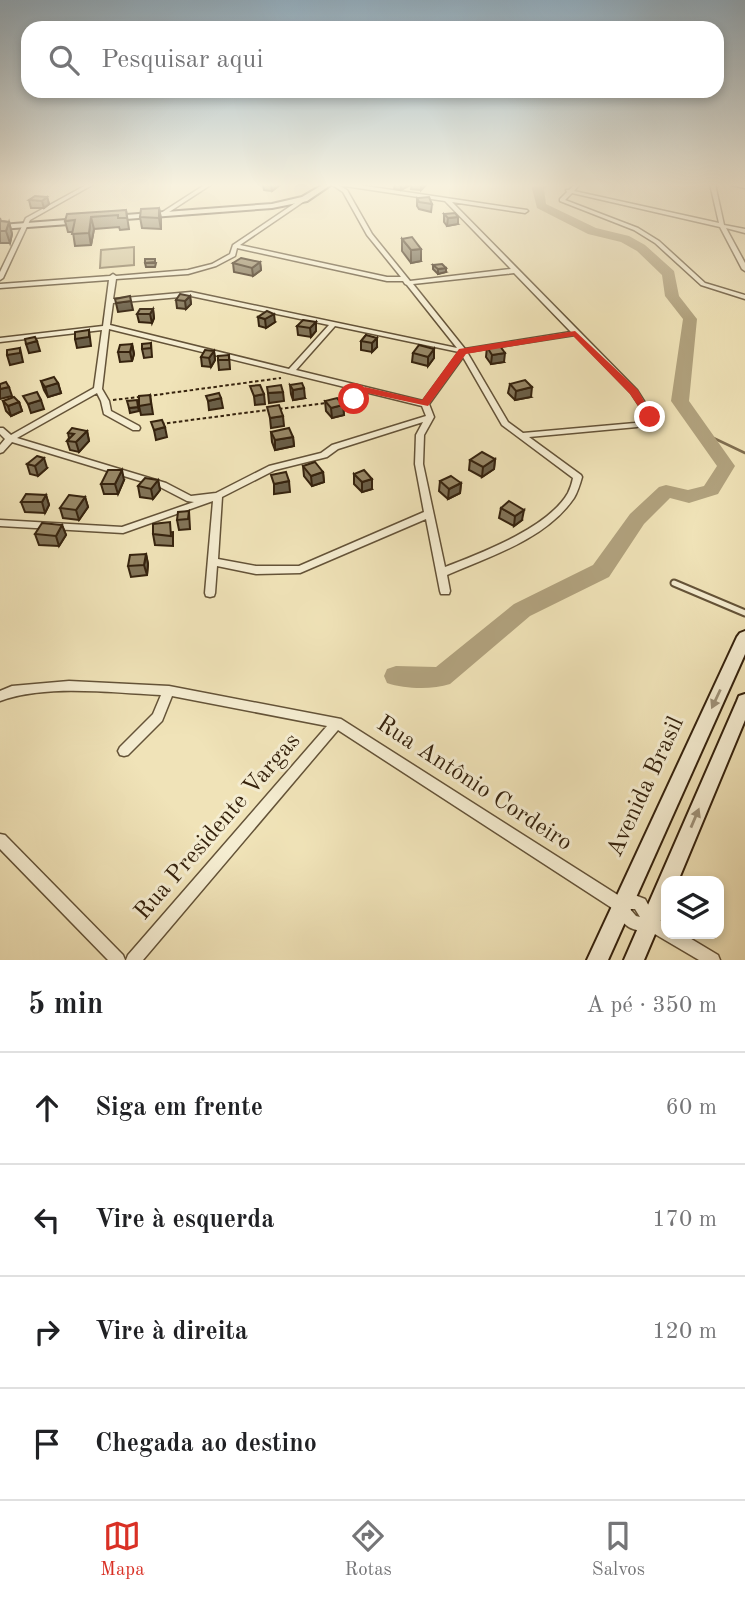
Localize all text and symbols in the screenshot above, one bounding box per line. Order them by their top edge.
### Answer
search box [21,21,724,98]
icon: search [45,41,83,79]
text: Pesquisar aqui [101,47,263,73]
route start [338,383,369,414]
route end [634,401,665,432]
one-way arrow [710,689,722,709]
street label: Rua Antônio Cordeiro [372,712,576,856]
street label: Avenida Brasil [603,713,689,861]
street label: Rua Presidente Vargas [131,729,305,925]
one-way arrow [690,808,701,829]
map controls [661,876,724,939]
button: layers [661,876,724,939]
text: 5 min [28,990,103,1020]
text: A pé · 350 m [586,994,717,1017]
icon: ahead [28,1089,66,1127]
text: Siga em frente [95,1095,263,1121]
text: 60 m [666,1096,717,1119]
icon: left [28,1201,66,1239]
text: Vire à esquerda [95,1207,275,1233]
text: 170 m [652,1208,717,1231]
icon: right [28,1313,66,1351]
text: Vire à direita [95,1319,248,1345]
text: 120 m [652,1320,717,1343]
icon: arrive [28,1425,66,1463]
text: Chegada ao destino [95,1431,317,1457]
tab: Mapa [100,1517,145,1582]
tab: Rotas [345,1517,392,1582]
tab: Salvos [592,1517,645,1582]

